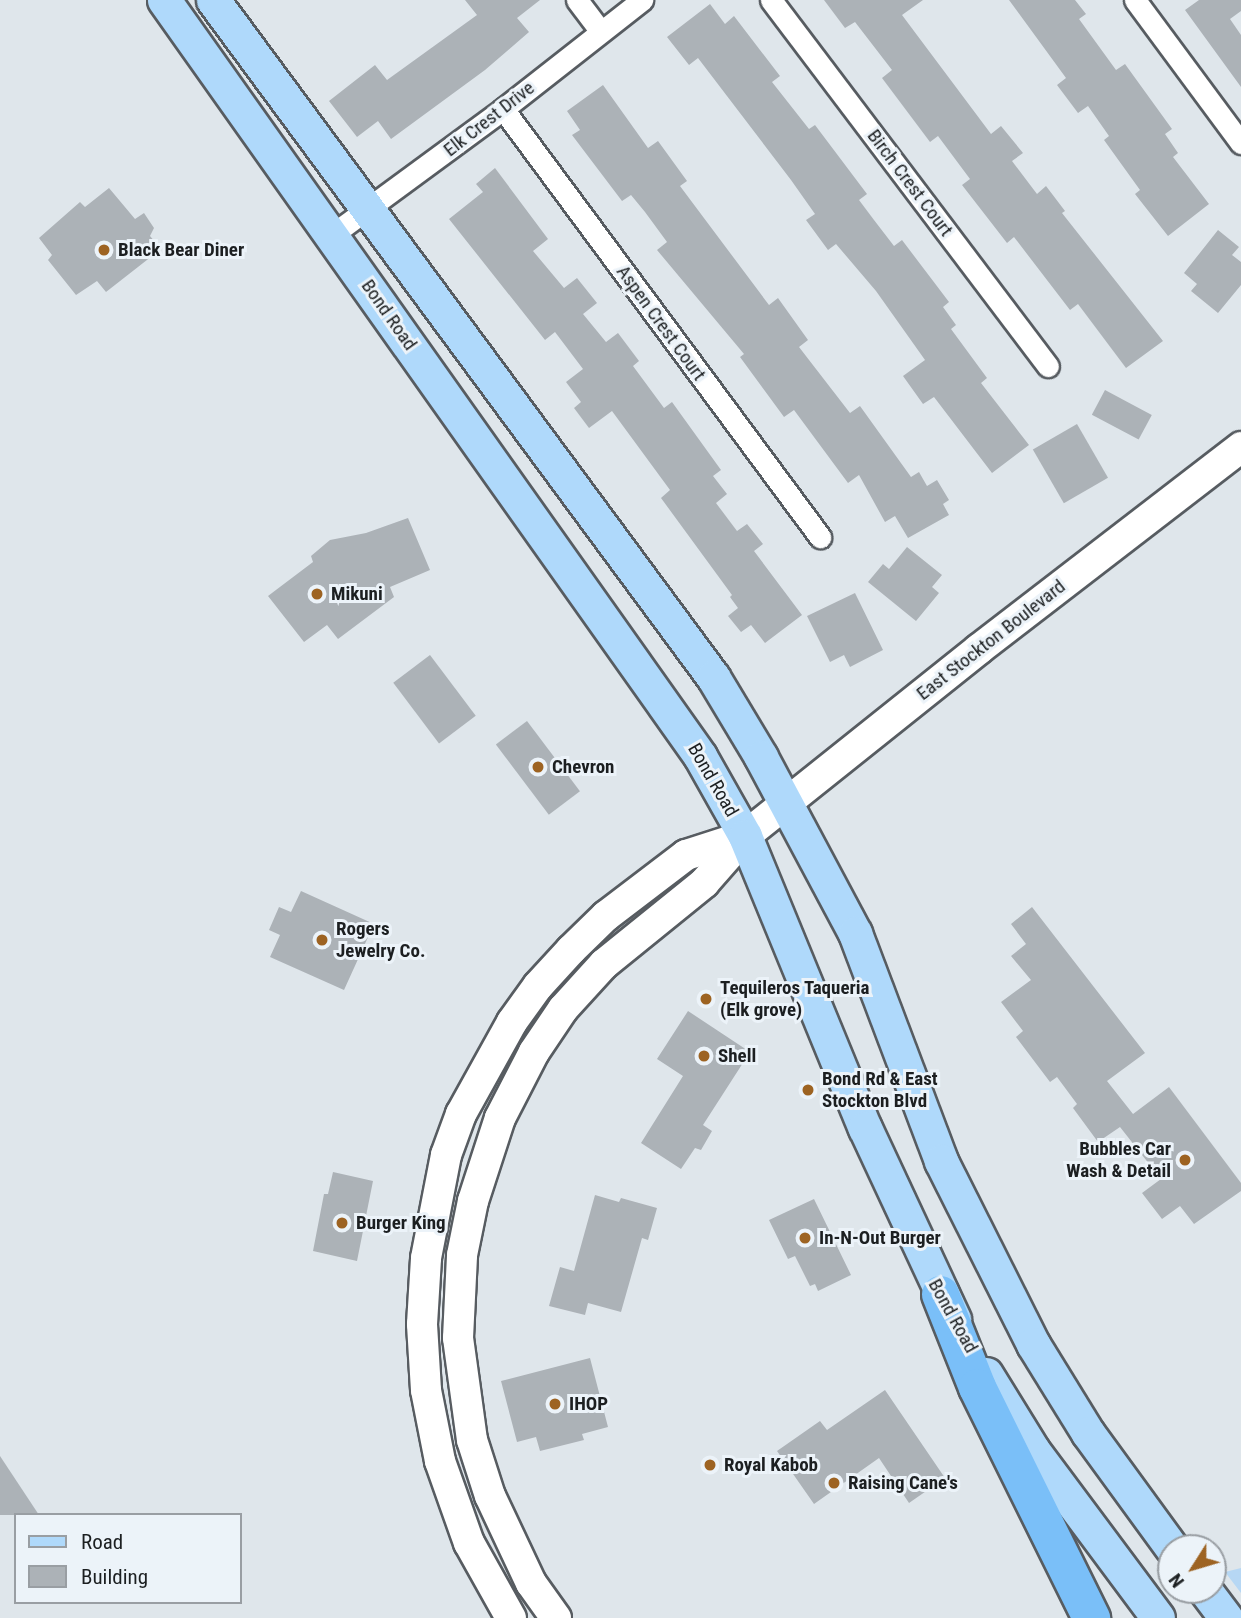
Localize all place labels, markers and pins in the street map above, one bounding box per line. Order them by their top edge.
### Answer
place label: Black Bear Diner [118,239,244,261]
marker: Black Bear Diner [96,242,112,258]
place label: Mikuni [331,583,383,605]
marker: Mikuni [309,586,325,602]
place label: Chevron [552,756,614,778]
marker: Chevron [530,759,546,775]
place label: Rogers Jewelry Co. [336,918,425,962]
marker: Rogers Jewelry Co. [314,932,330,948]
place label: Tequileros Taqueria (Elk grove) [720,977,870,1021]
marker: Tequileros Taqueria (Elk grove) [698,991,714,1007]
place label: Shell [718,1045,756,1067]
marker: Shell [696,1048,712,1064]
place label: Bond Rd & East Stockton Blvd [822,1068,938,1112]
marker: Bond Rd & East Stockton Blvd [800,1082,816,1098]
place label: Bubbles Car Wash & Detail [1066,1138,1171,1182]
marker: Bubbles Car Wash & Detail [1177,1152,1193,1168]
place label: Burger King [356,1212,446,1234]
marker: Burger King [334,1215,350,1231]
place label: In-N-Out Burger [819,1227,941,1249]
marker: In-N-Out Burger [797,1230,813,1246]
place label: IHOP [569,1393,608,1415]
marker: IHOP [547,1396,563,1412]
place label: Royal Kabob [724,1454,818,1476]
marker: Royal Kabob [702,1457,718,1473]
place label: Raising Cane's [848,1472,958,1494]
marker: Raising Cane's [826,1475,842,1491]

